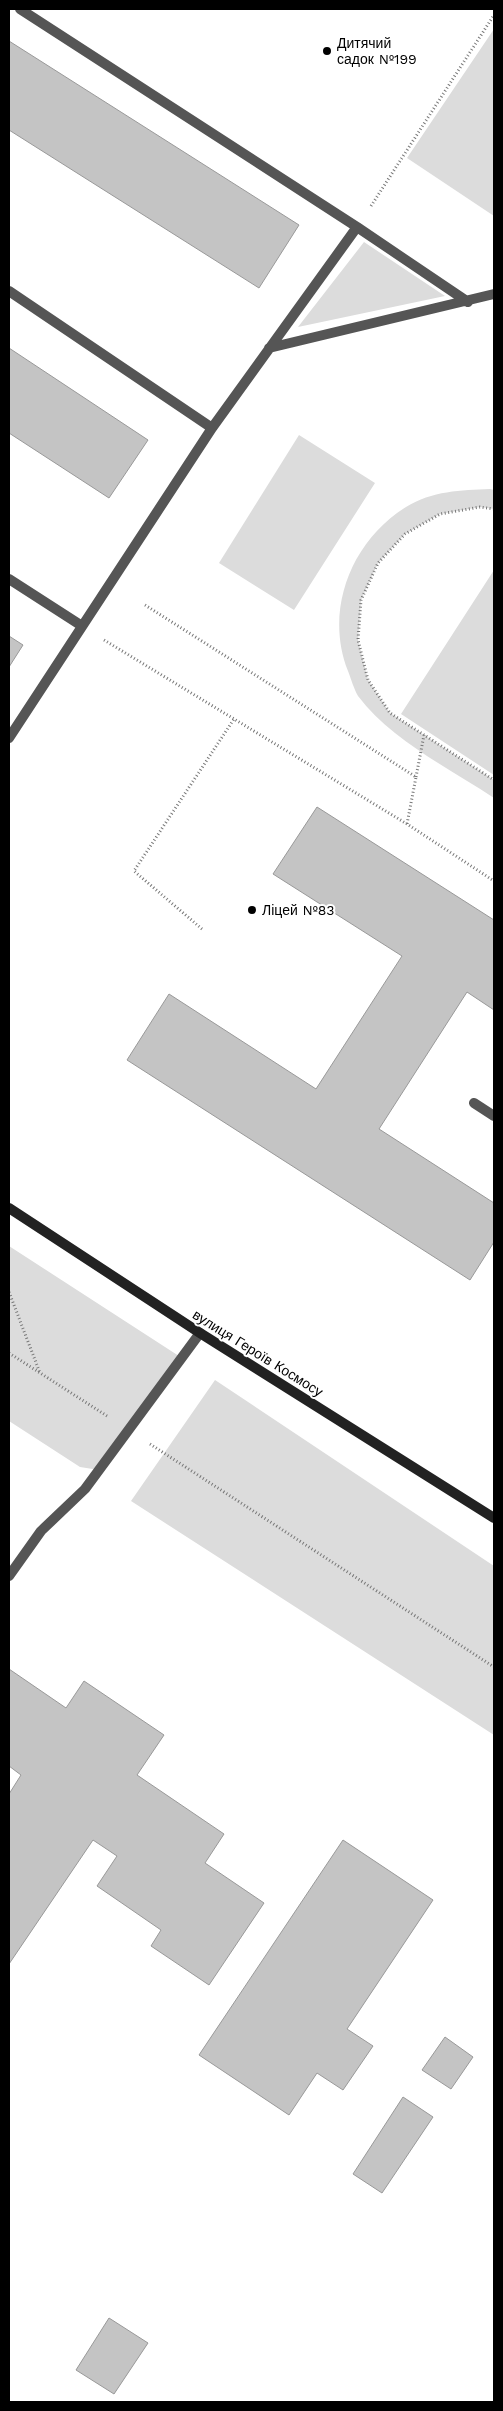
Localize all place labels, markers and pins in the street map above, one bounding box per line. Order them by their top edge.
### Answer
place label: Дитячий садок №199 [337,35,417,67]
marker: Дитячий садок №199 [321,45,333,57]
place label: Ліцей №83 [262,902,334,918]
marker: Ліцей №83 [246,904,258,916]

